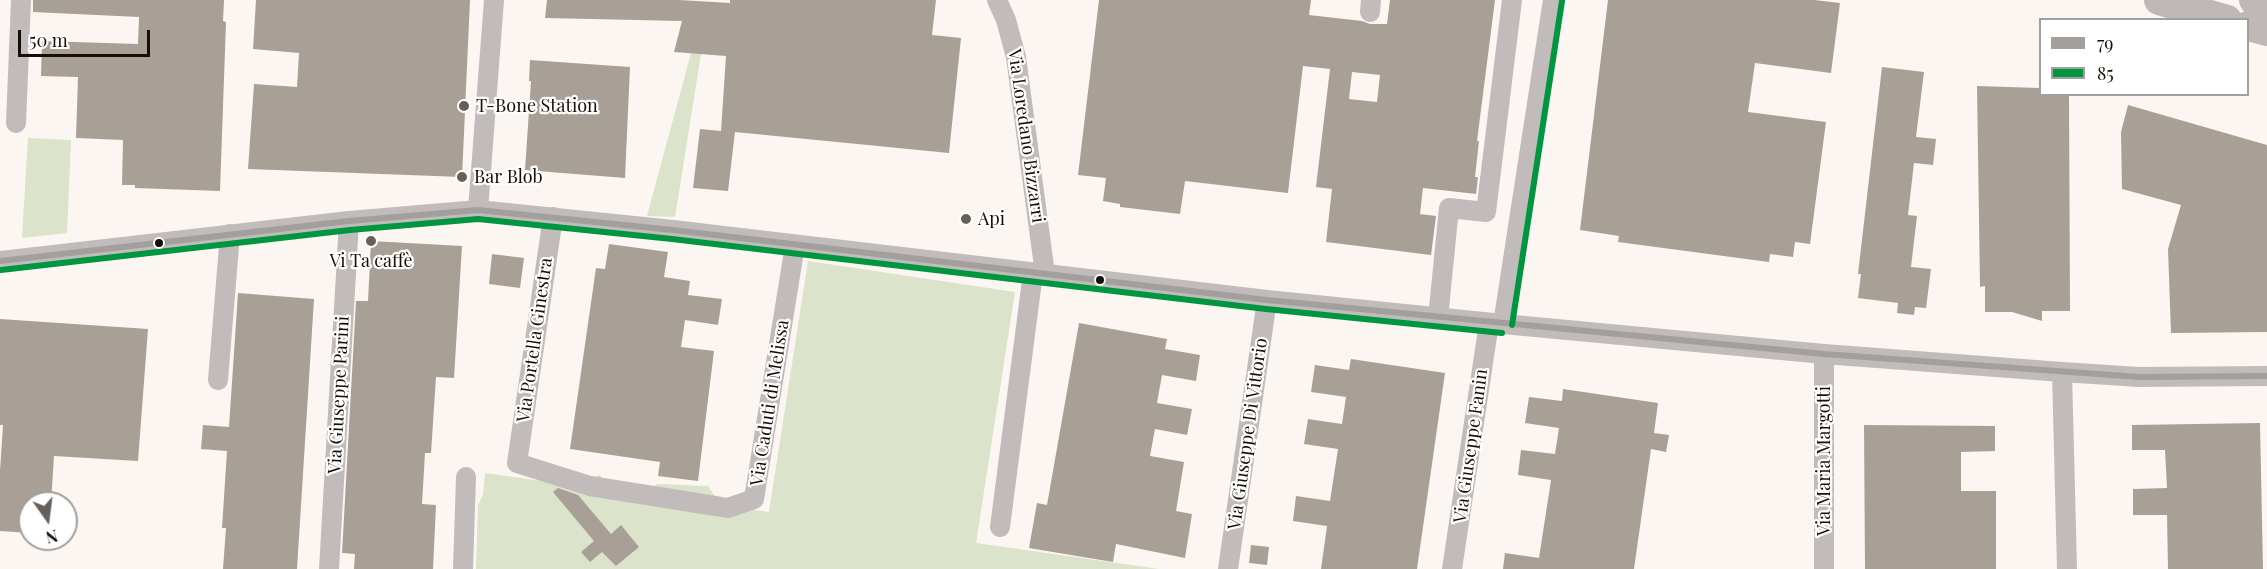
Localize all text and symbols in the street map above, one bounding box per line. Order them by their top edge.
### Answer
scale bar [21,18,153,56]
legend [2039,18,2249,96]
text: 50 m [29,28,68,52]
text: 79 [2097,31,2113,55]
street label: Via Loredano Bizzarri [1003,48,1049,224]
text: 85 [2097,61,2114,85]
place label: T-Bone Station [476,95,598,117]
marker: T-Bone Station [457,99,471,113]
place label: Bar Blob [474,166,543,188]
marker: Bar Blob [455,170,469,184]
place label: Api [978,208,1005,230]
marker: Api [959,212,973,226]
marker: Vi Ta caffè [364,234,378,248]
unlabelled marker [153,237,165,249]
place label: Vi Ta caffè [329,250,413,272]
street label: Via Portella Ginestra [513,256,557,424]
unlabelled marker [1094,274,1106,286]
street label: Via Giuseppe Parini [324,315,354,475]
street label: Via Caduti di Melissa [746,318,794,488]
street label: Via Giuseppe Di Vittorio [1224,337,1272,531]
street label: Via Giuseppe Fanin [1449,368,1493,524]
street label: Via Maria Margotti [1813,386,1835,536]
north arrow [18,491,78,551]
text: N [44,525,60,549]

